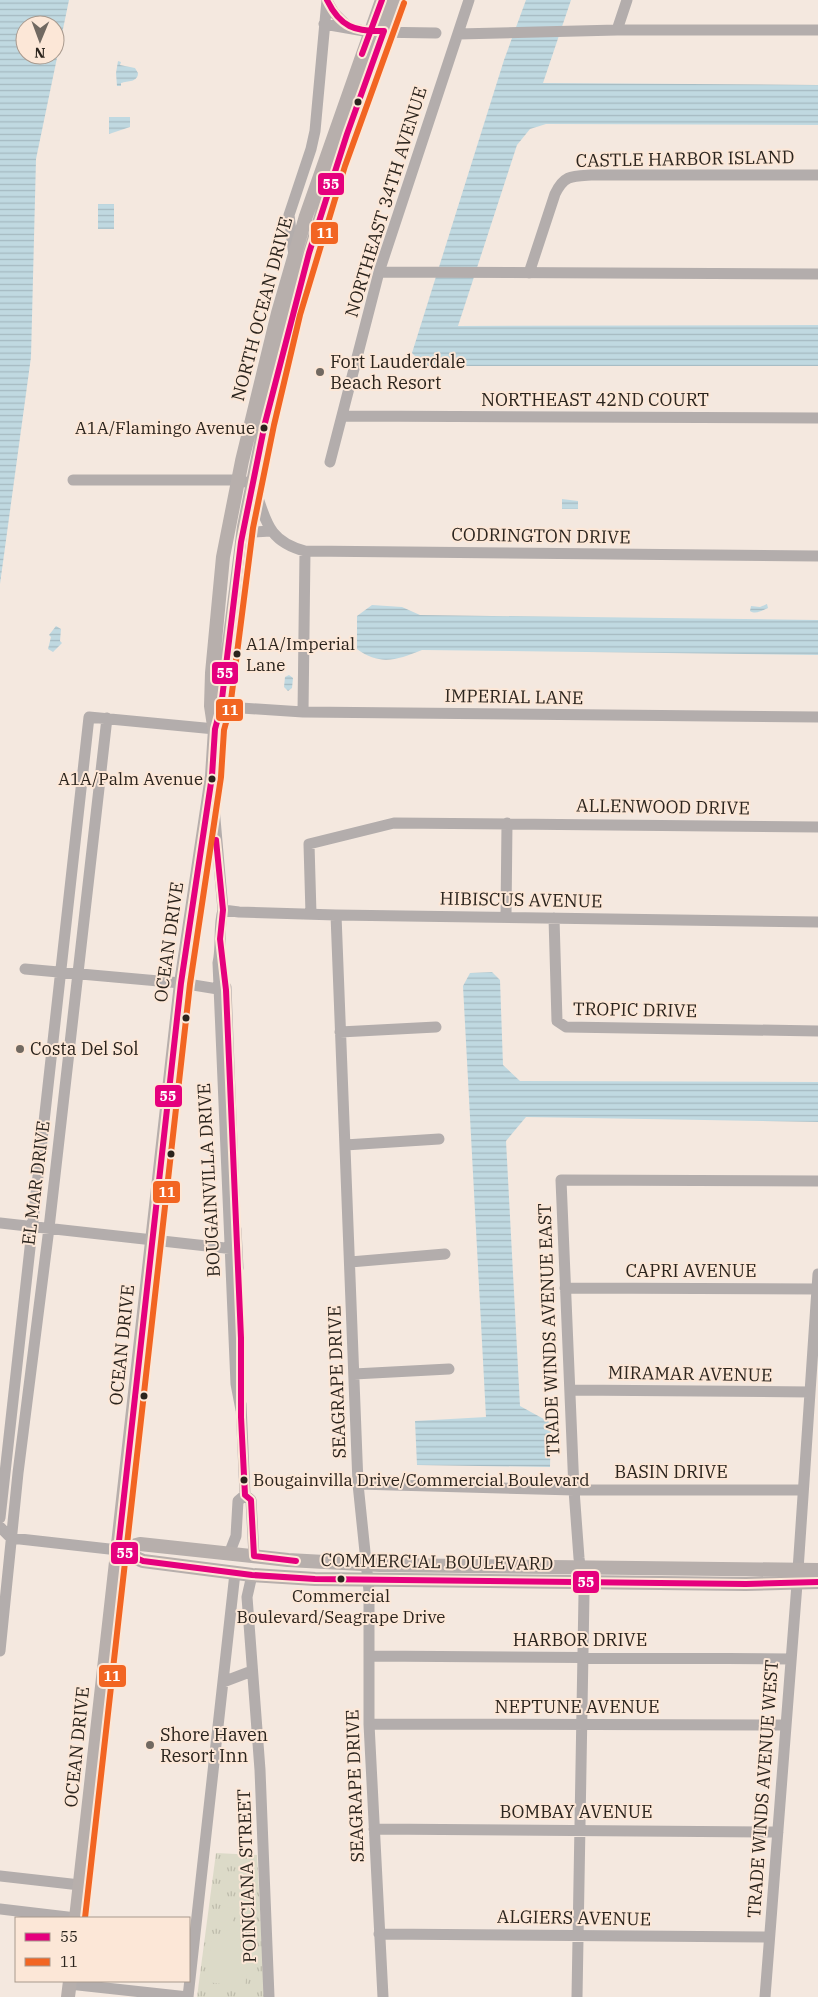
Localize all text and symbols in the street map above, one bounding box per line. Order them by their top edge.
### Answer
north arrow [15,15,65,65]
text: N [34,44,45,62]
street label: NORTHEAST 34TH AVENUE [339,84,432,320]
unlabelled marker [353,97,363,107]
street label: CASTLE HARBOR ISLAND [575,145,795,172]
line badge: 55 [317,172,345,196]
text: 55 [323,175,339,193]
street label: NORTH OCEAN DRIVE [226,214,297,404]
line badge: 11 [310,221,339,245]
text: 11 [317,224,333,242]
place label: Fort Lauderdale Beach Resort [330,350,465,394]
marker: Fort Lauderdale Beach Resort [314,366,326,378]
street label: NORTHEAST 42ND COURT [481,388,709,411]
place label: A1A/Flamingo Avenue [75,417,255,439]
marker: A1A/Flamingo Avenue [259,423,269,433]
street label: CODRINGTON DRIVE [451,522,631,549]
place label: A1A/Imperial Lane [246,633,355,676]
marker: A1A/Imperial Lane [232,649,242,659]
line badge: 55 [211,661,239,685]
text: 55 [217,664,233,682]
street label: IMPERIAL LANE [444,684,584,709]
line badge: 11 [215,698,244,722]
text: 11 [222,701,238,719]
place label: A1A/Palm Avenue [58,768,203,790]
marker: A1A/Palm Avenue [207,774,217,784]
street label: ALLENWOOD DRIVE [576,793,750,820]
street label: OCEAN DRIVE [149,880,188,1004]
street label: HIBISCUS AVENUE [439,887,603,912]
street label: TROPIC DRIVE [573,997,697,1022]
unlabelled marker [181,1013,191,1023]
place label: Costa Del Sol [30,1037,139,1060]
marker: Costa Del Sol [14,1043,26,1055]
street label: BOUGAINVILLA DRIVE [192,1082,225,1278]
line badge: 55 [154,1084,183,1108]
text: 55 [160,1087,176,1105]
street label: EL MAR DRIVE [16,1119,55,1246]
unlabelled marker [166,1149,176,1159]
line badge: 11 [152,1180,181,1204]
text: 11 [159,1183,175,1201]
street label: TRADE WINDS AVENUE EAST [533,1203,564,1457]
street label: CAPRI AVENUE [625,1259,757,1282]
street label: OCEAN DRIVE [104,1283,139,1406]
street label: SEAGRAPE DRIVE [322,1305,351,1459]
street label: MIRAMAR AVENUE [608,1361,772,1386]
unlabelled marker [139,1391,149,1401]
street label: BASIN DRIVE [614,1460,728,1483]
place label: Bougainvilla Drive/Commercial Boulevard [253,1469,589,1491]
marker: Bougainvilla Drive/Commercial Boulevard [239,1475,249,1485]
line badge: 55 [110,1541,139,1565]
text: 55 [117,1544,133,1562]
street label: COMMERCIAL BOULEVARD [320,1548,554,1575]
line badge: 55 [572,1570,600,1594]
text: 55 [578,1573,594,1591]
marker: Commercial Boulevard/Seagrape Drive [336,1574,346,1584]
place label: Commercial Boulevard/Seagrape Drive [237,1585,445,1628]
street label: HARBOR DRIVE [513,1628,647,1651]
street label: TRADE WINDS AVENUE WEST [742,1659,783,1919]
line badge: 11 [98,1664,127,1688]
text: 11 [104,1667,120,1685]
street label: OCEAN DRIVE [59,1685,94,1808]
street label: NEPTUNE AVENUE [494,1695,660,1718]
street label: SEAGRAPE DRIVE [340,1709,369,1863]
place label: Shore Haven Resort Inn [160,1723,268,1767]
marker: Shore Haven Resort Inn [144,1739,156,1751]
street label: POINCIANA STREET [232,1788,261,1963]
street label: BOMBAY AVENUE [500,1800,653,1823]
street label: ALGIERS AVENUE [497,1905,651,1930]
legend [15,1917,190,1982]
text: 55 [60,1927,78,1946]
text: 11 [60,1952,78,1971]

